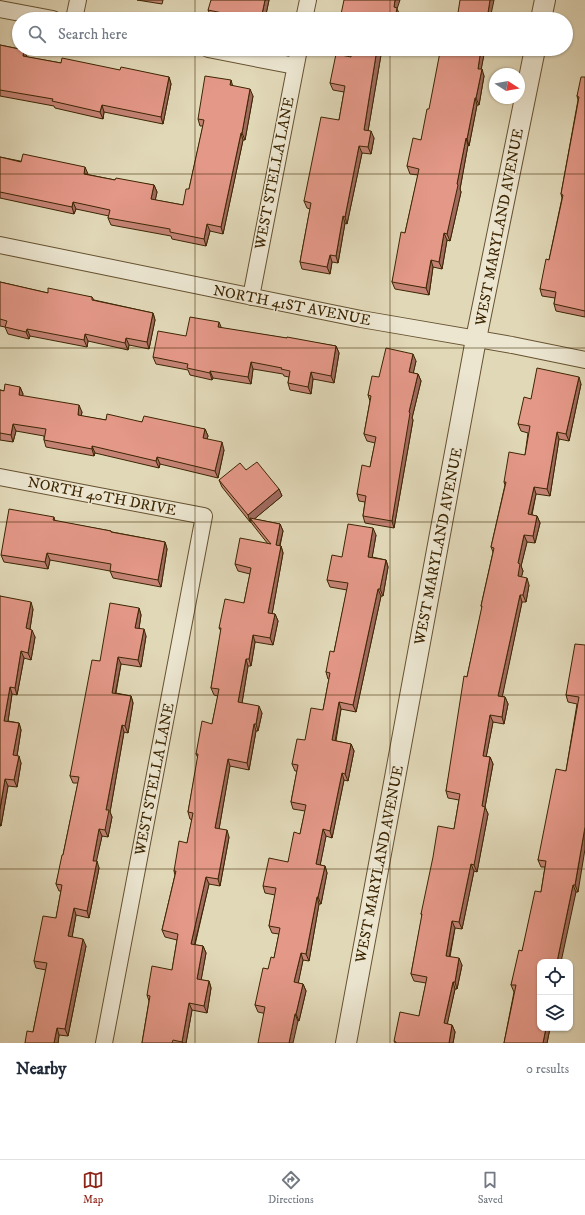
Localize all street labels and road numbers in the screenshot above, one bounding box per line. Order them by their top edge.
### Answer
street label: WEST STELLA LANE [250,95,299,252]
street label: WEST MARYLAND AVENUE [471,126,528,328]
street label: NORTH 41ST AVENUE [211,281,373,330]
street label: WEST MARYLAND AVENUE [410,445,467,647]
street label: NORTH 40TH DRIVE [26,473,178,520]
street label: WEST STELLA LANE [130,701,179,858]
street label: WEST MARYLAND AVENUE [351,763,408,965]

